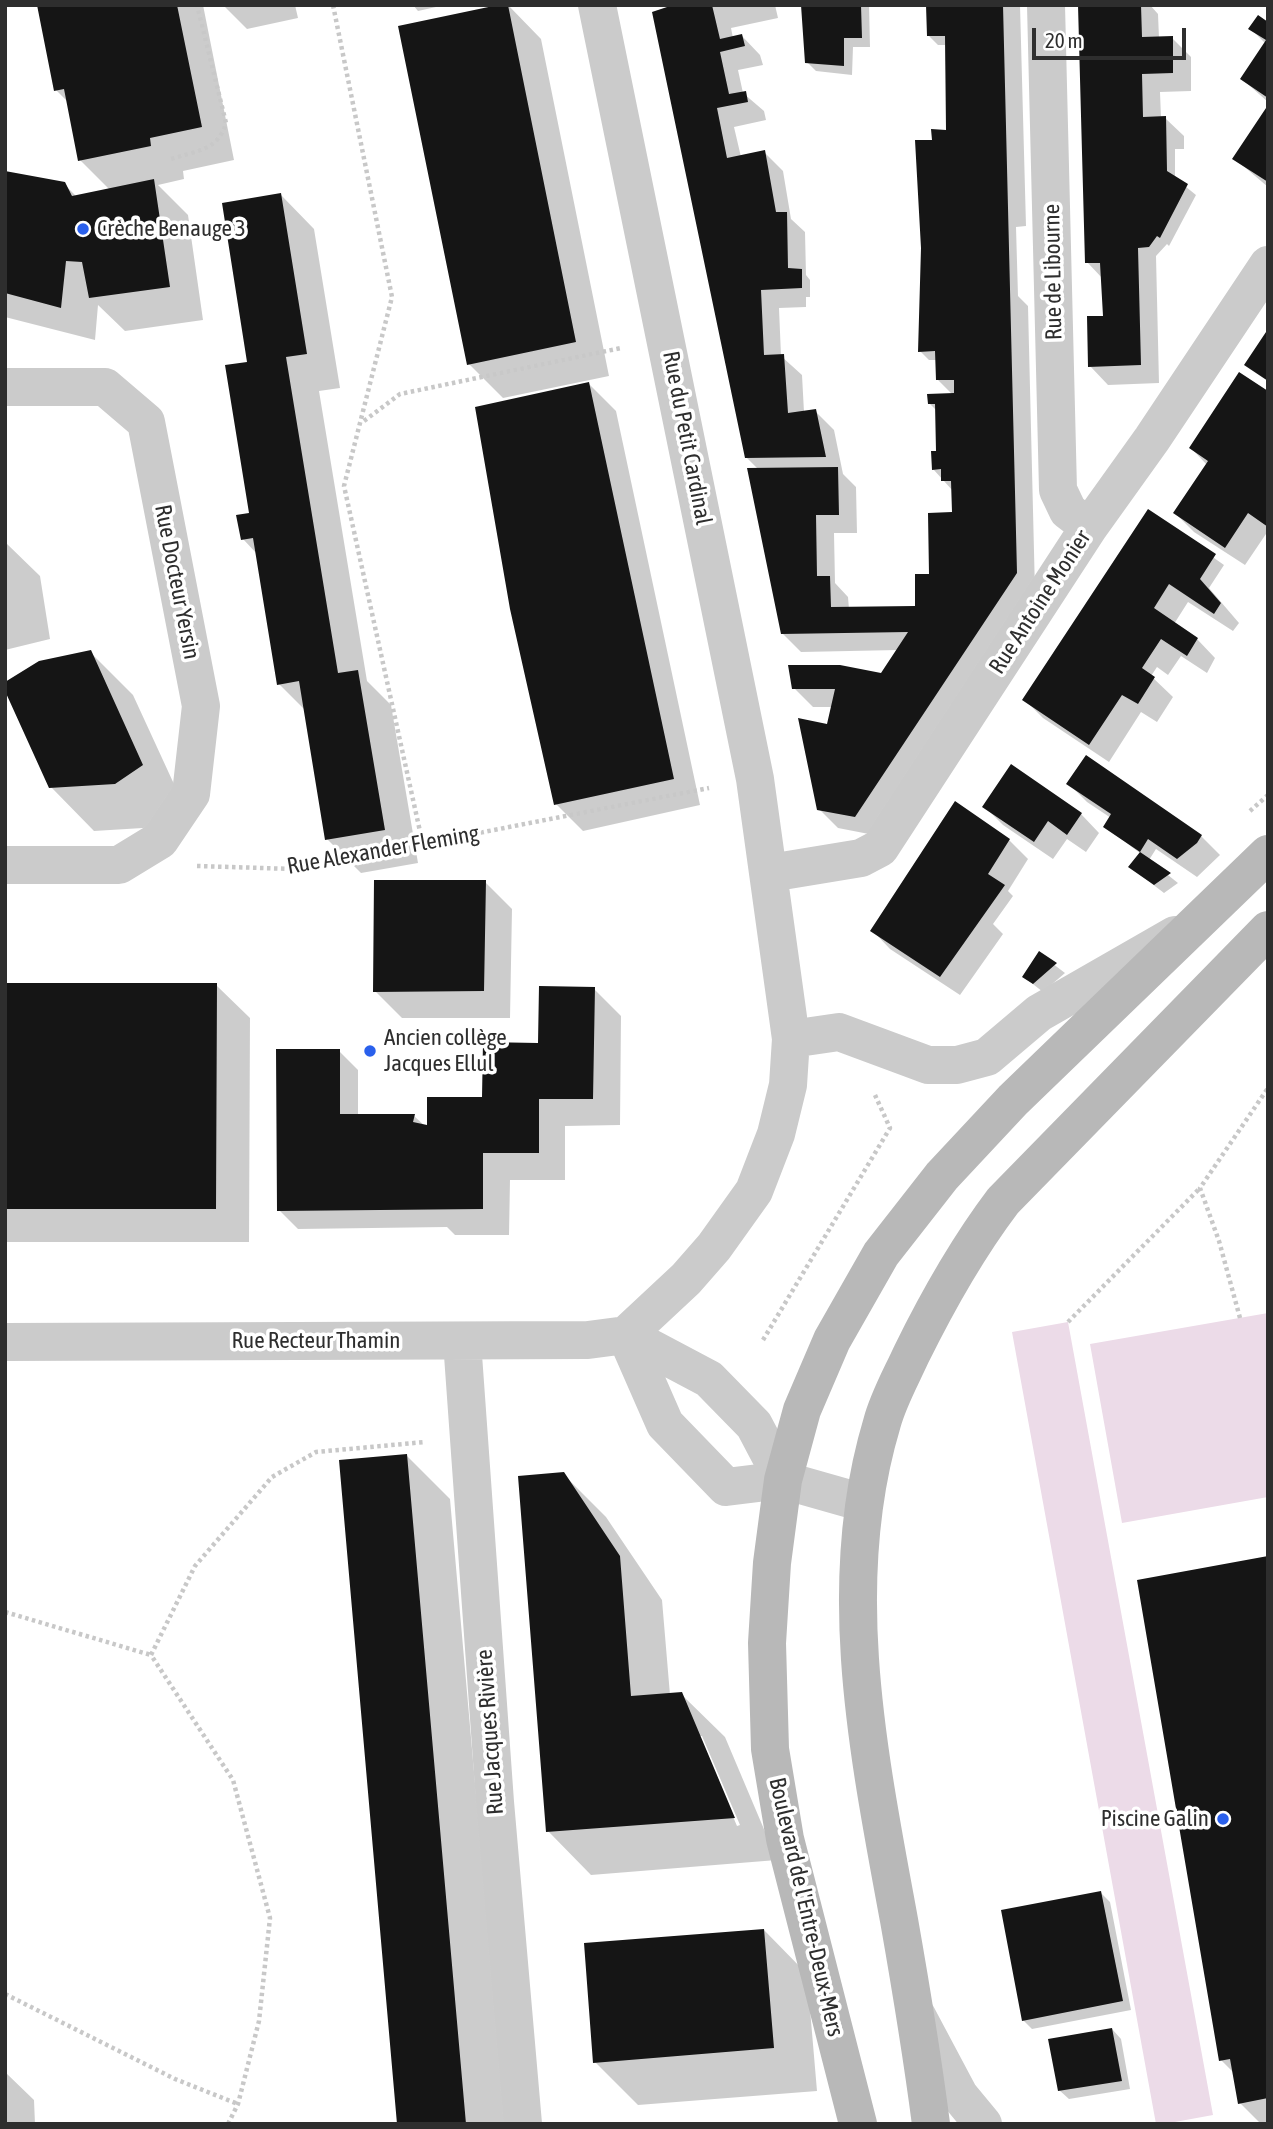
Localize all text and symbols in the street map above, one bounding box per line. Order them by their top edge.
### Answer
scale bar [1035,14,1189,58]
text: 20 m [1045,28,1083,52]
street label: Rue de Libourne [1038,204,1068,340]
place label: Crèche Benauge 3 [97,215,246,243]
marker: Crèche Benauge 3 [75,221,91,237]
street label: Rue du Petit Cardinal [657,349,717,527]
street label: Rue Docteur Yersin [148,502,206,662]
street label: Rue Antoine Monier [983,525,1097,679]
street label: Rue Alexander Fleming [285,820,481,880]
place label: Ancien collège Jacques Ellul [384,1024,507,1078]
marker: Ancien collège Jacques Ellul [362,1043,378,1059]
street label: Rue Recteur Thamin [232,1327,400,1355]
street label: Rue Jacques Rivière [470,1648,510,1816]
street label: Boulevard de l'Entre-Deux-Mers [763,1775,849,2039]
place label: Piscine Galin [1101,1805,1209,1833]
marker: Piscine Galin [1215,1811,1231,1827]

